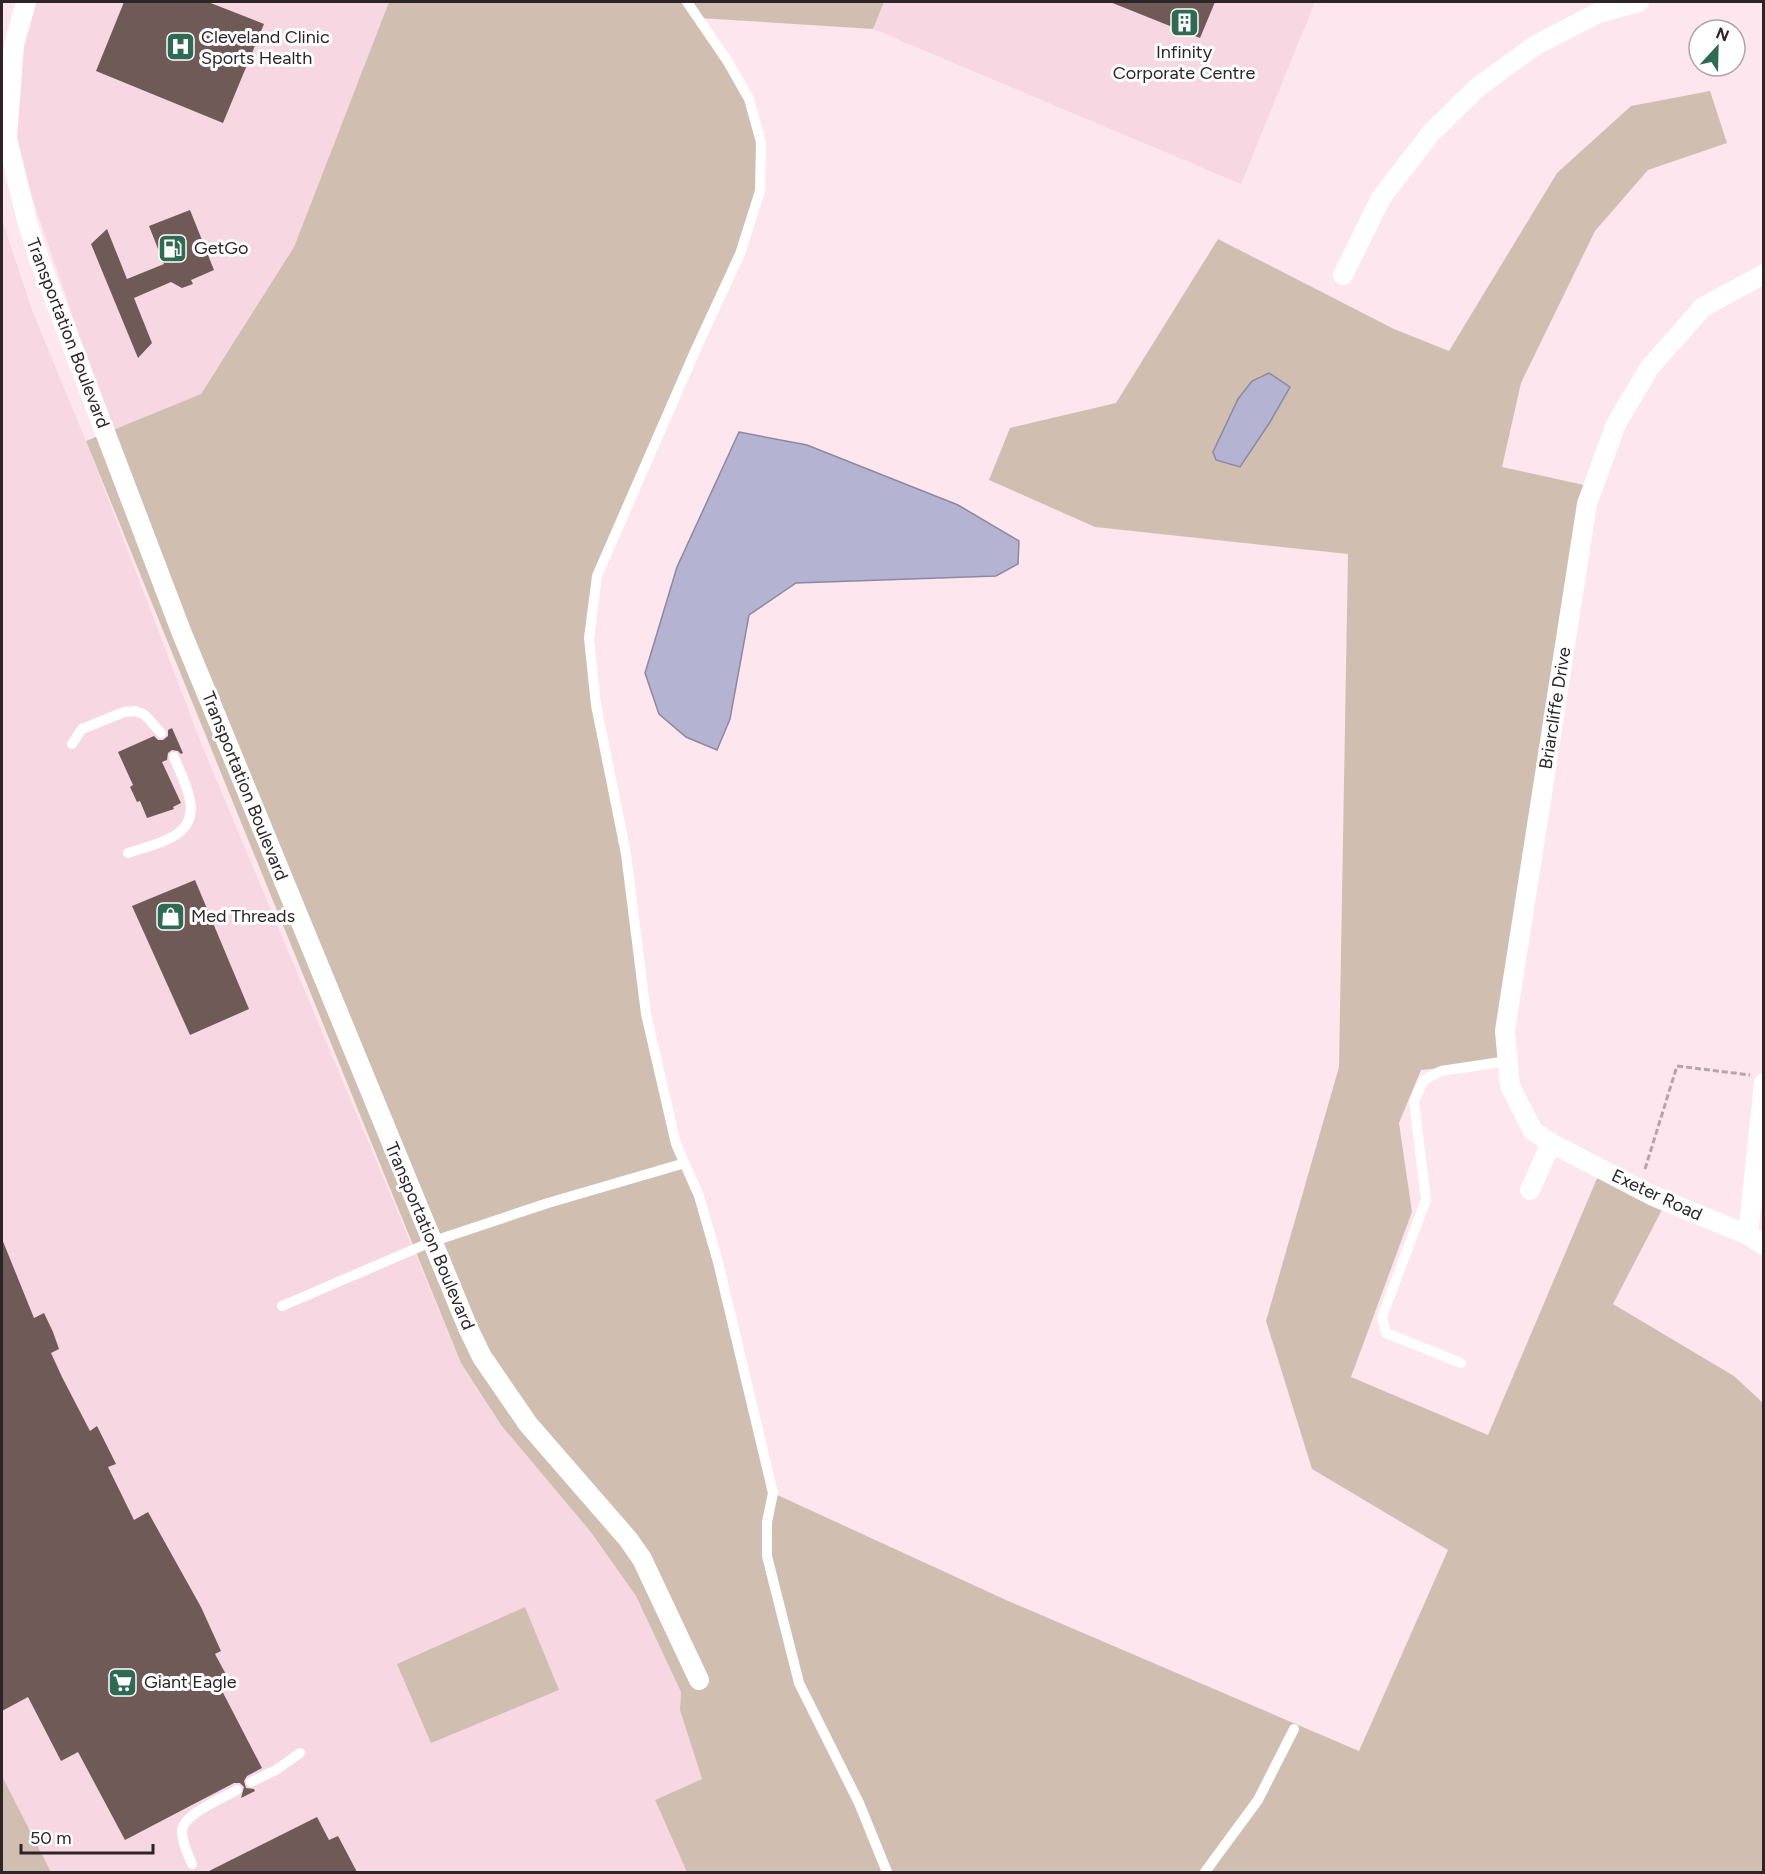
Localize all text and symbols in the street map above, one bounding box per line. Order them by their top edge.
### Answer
building icon: Infinity Corporate Centre [1168,7,1200,39]
north arrow [1687,18,1747,78]
text: N [1713,23,1732,46]
place label: Cleveland Clinic Sports Health [201,26,330,69]
hospital icon: Cleveland Clinic Sports Health [164,31,196,63]
place label: Infinity Corporate Centre [1113,41,1255,84]
fuel station icon: GetGo [157,232,189,264]
street label: Transportation Boulevard [22,235,114,431]
place label: GetGo [194,237,248,259]
street label: Briarcliffe Drive [1534,645,1576,771]
street label: Transportation Boulevard [197,688,293,884]
shop icon: Med Threads [154,900,186,932]
place label: Med Threads [191,905,295,927]
street label: Transportation Boulevard [380,1139,480,1333]
street label: Exeter Road [1608,1164,1706,1226]
supermarket icon: Giant Eagle [107,1666,139,1698]
place label: Giant Eagle [144,1671,237,1693]
scale bar [21,1817,153,1855]
text: 50 m [30,1827,72,1849]

